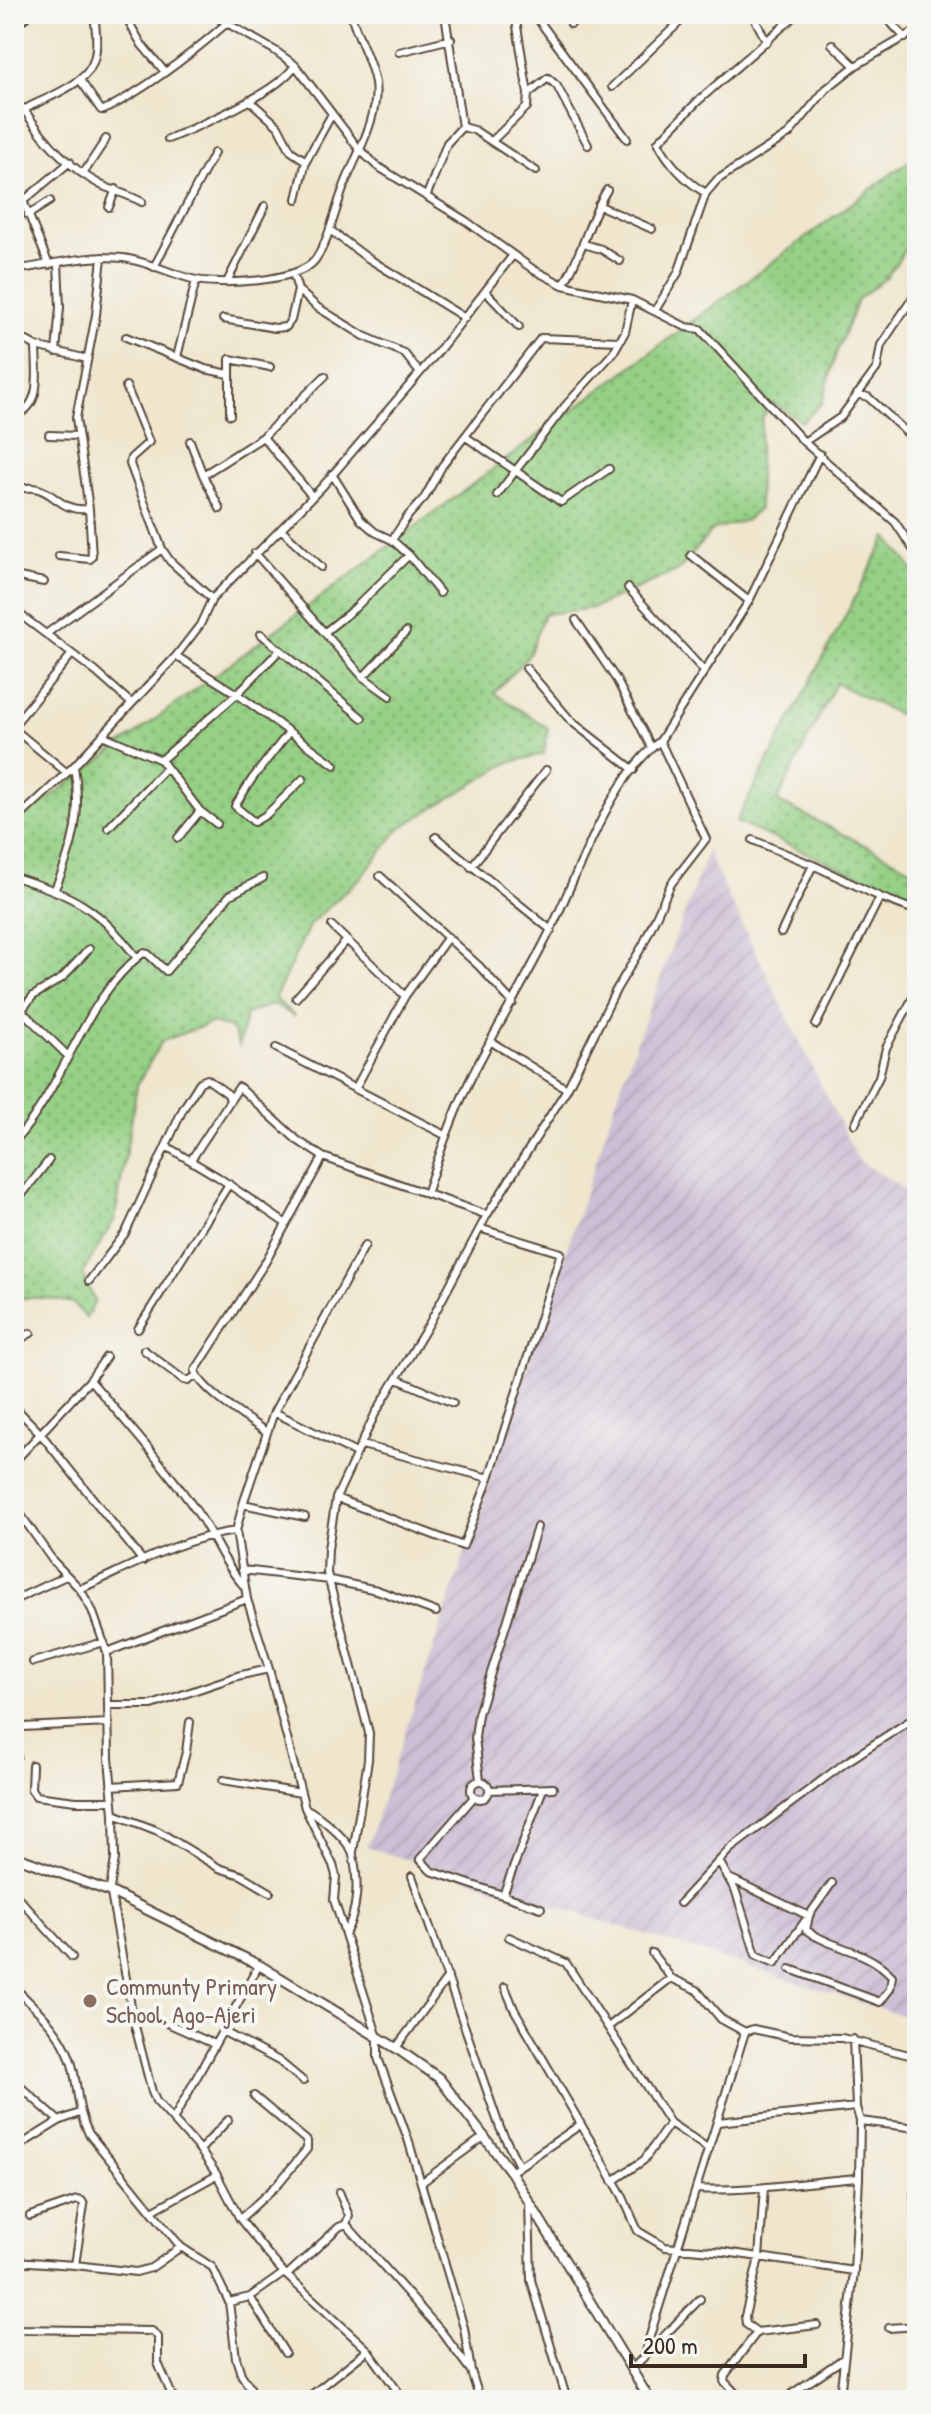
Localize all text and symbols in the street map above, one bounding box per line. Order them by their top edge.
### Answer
place label: Communty Primary School, Ago-Ajeri [106,1970,277,2030]
marker: Communty Primary School, Ago-Ajeri [81,1992,99,2010]
scale bar [631,2318,805,2368]
text: 200 m [643,2329,698,2361]

